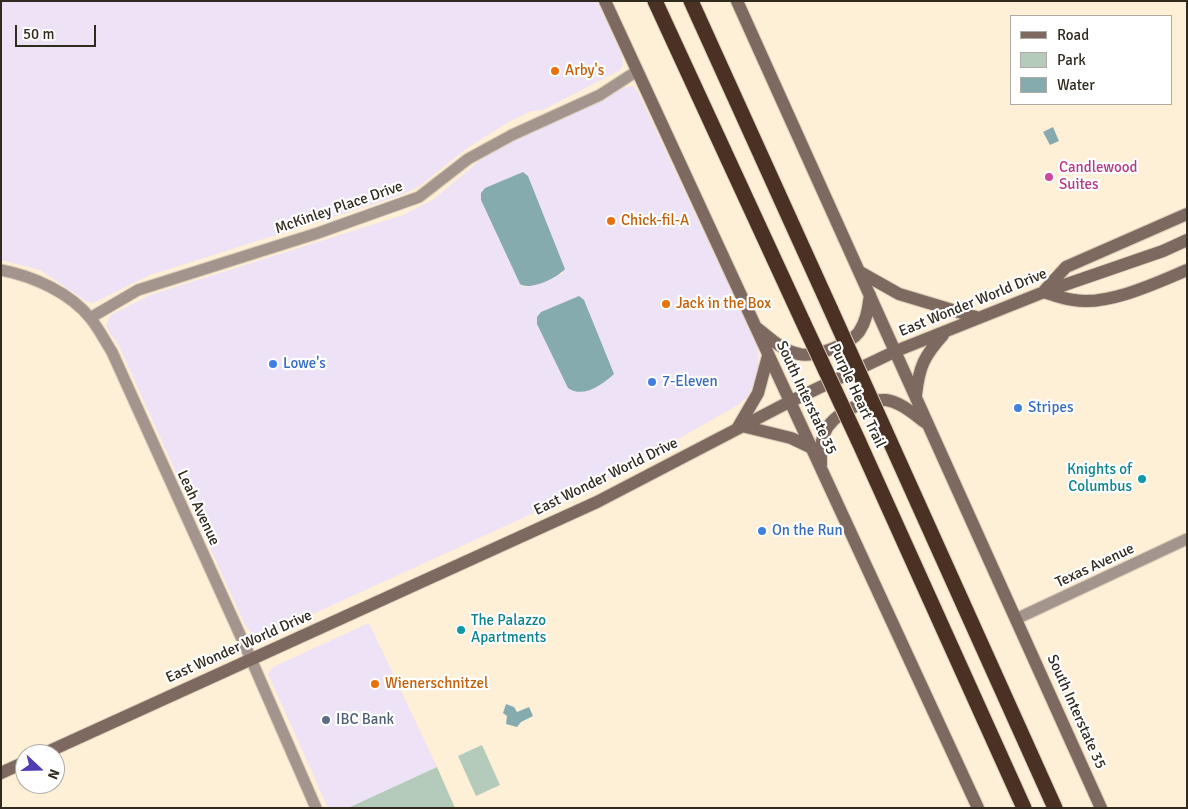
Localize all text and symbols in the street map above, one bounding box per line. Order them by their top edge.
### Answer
scale bar [18,15,99,47]
legend [1010,15,1173,105]
text: 50 m [23,25,54,43]
text: Road [1057,26,1089,44]
text: Park [1057,51,1086,69]
place label: Arby's [565,62,604,80]
marker: Arby's [549,65,561,77]
text: Water [1057,76,1095,94]
place label: Candlewood Suites [1059,159,1137,194]
marker: Candlewood Suites [1043,171,1055,183]
street label: McKinley Place Drive [273,178,405,238]
place label: Chick-fil-A [621,212,689,230]
marker: Chick-fil-A [605,215,617,227]
street label: East Wonder World Drive [896,265,1050,341]
place label: Jack in the Box [676,295,771,313]
marker: Jack in the Box [660,298,672,310]
street label: South Interstate 35 [772,338,840,458]
street label: Purple Heart Trail [825,341,889,451]
place label: Lowe's [283,355,326,373]
marker: Lowe's [267,358,279,370]
place label: 7-Eleven [662,373,718,391]
marker: 7-Eleven [646,376,658,388]
place label: Stripes [1028,399,1073,417]
marker: Stripes [1012,402,1024,414]
street label: East Wonder World Drive [531,434,681,520]
place label: Knights of Columbus [1067,461,1132,496]
street label: Leah Avenue [173,468,223,548]
marker: Knights of Columbus [1136,473,1148,485]
place label: On the Run [772,522,843,540]
marker: On the Run [756,525,768,537]
street label: Texas Avenue [1053,540,1137,592]
street label: East Wonder World Drive [163,607,315,687]
place label: The Palazzo Apartments [471,612,546,647]
marker: The Palazzo Apartments [455,624,467,636]
street label: South Interstate 35 [1043,652,1109,772]
place label: Wienerschnitzel [385,675,488,693]
marker: Wienerschnitzel [369,678,381,690]
place label: IBC Bank [336,711,394,729]
marker: IBC Bank [320,714,332,726]
north arrow [15,744,65,794]
text: N [44,767,63,782]

